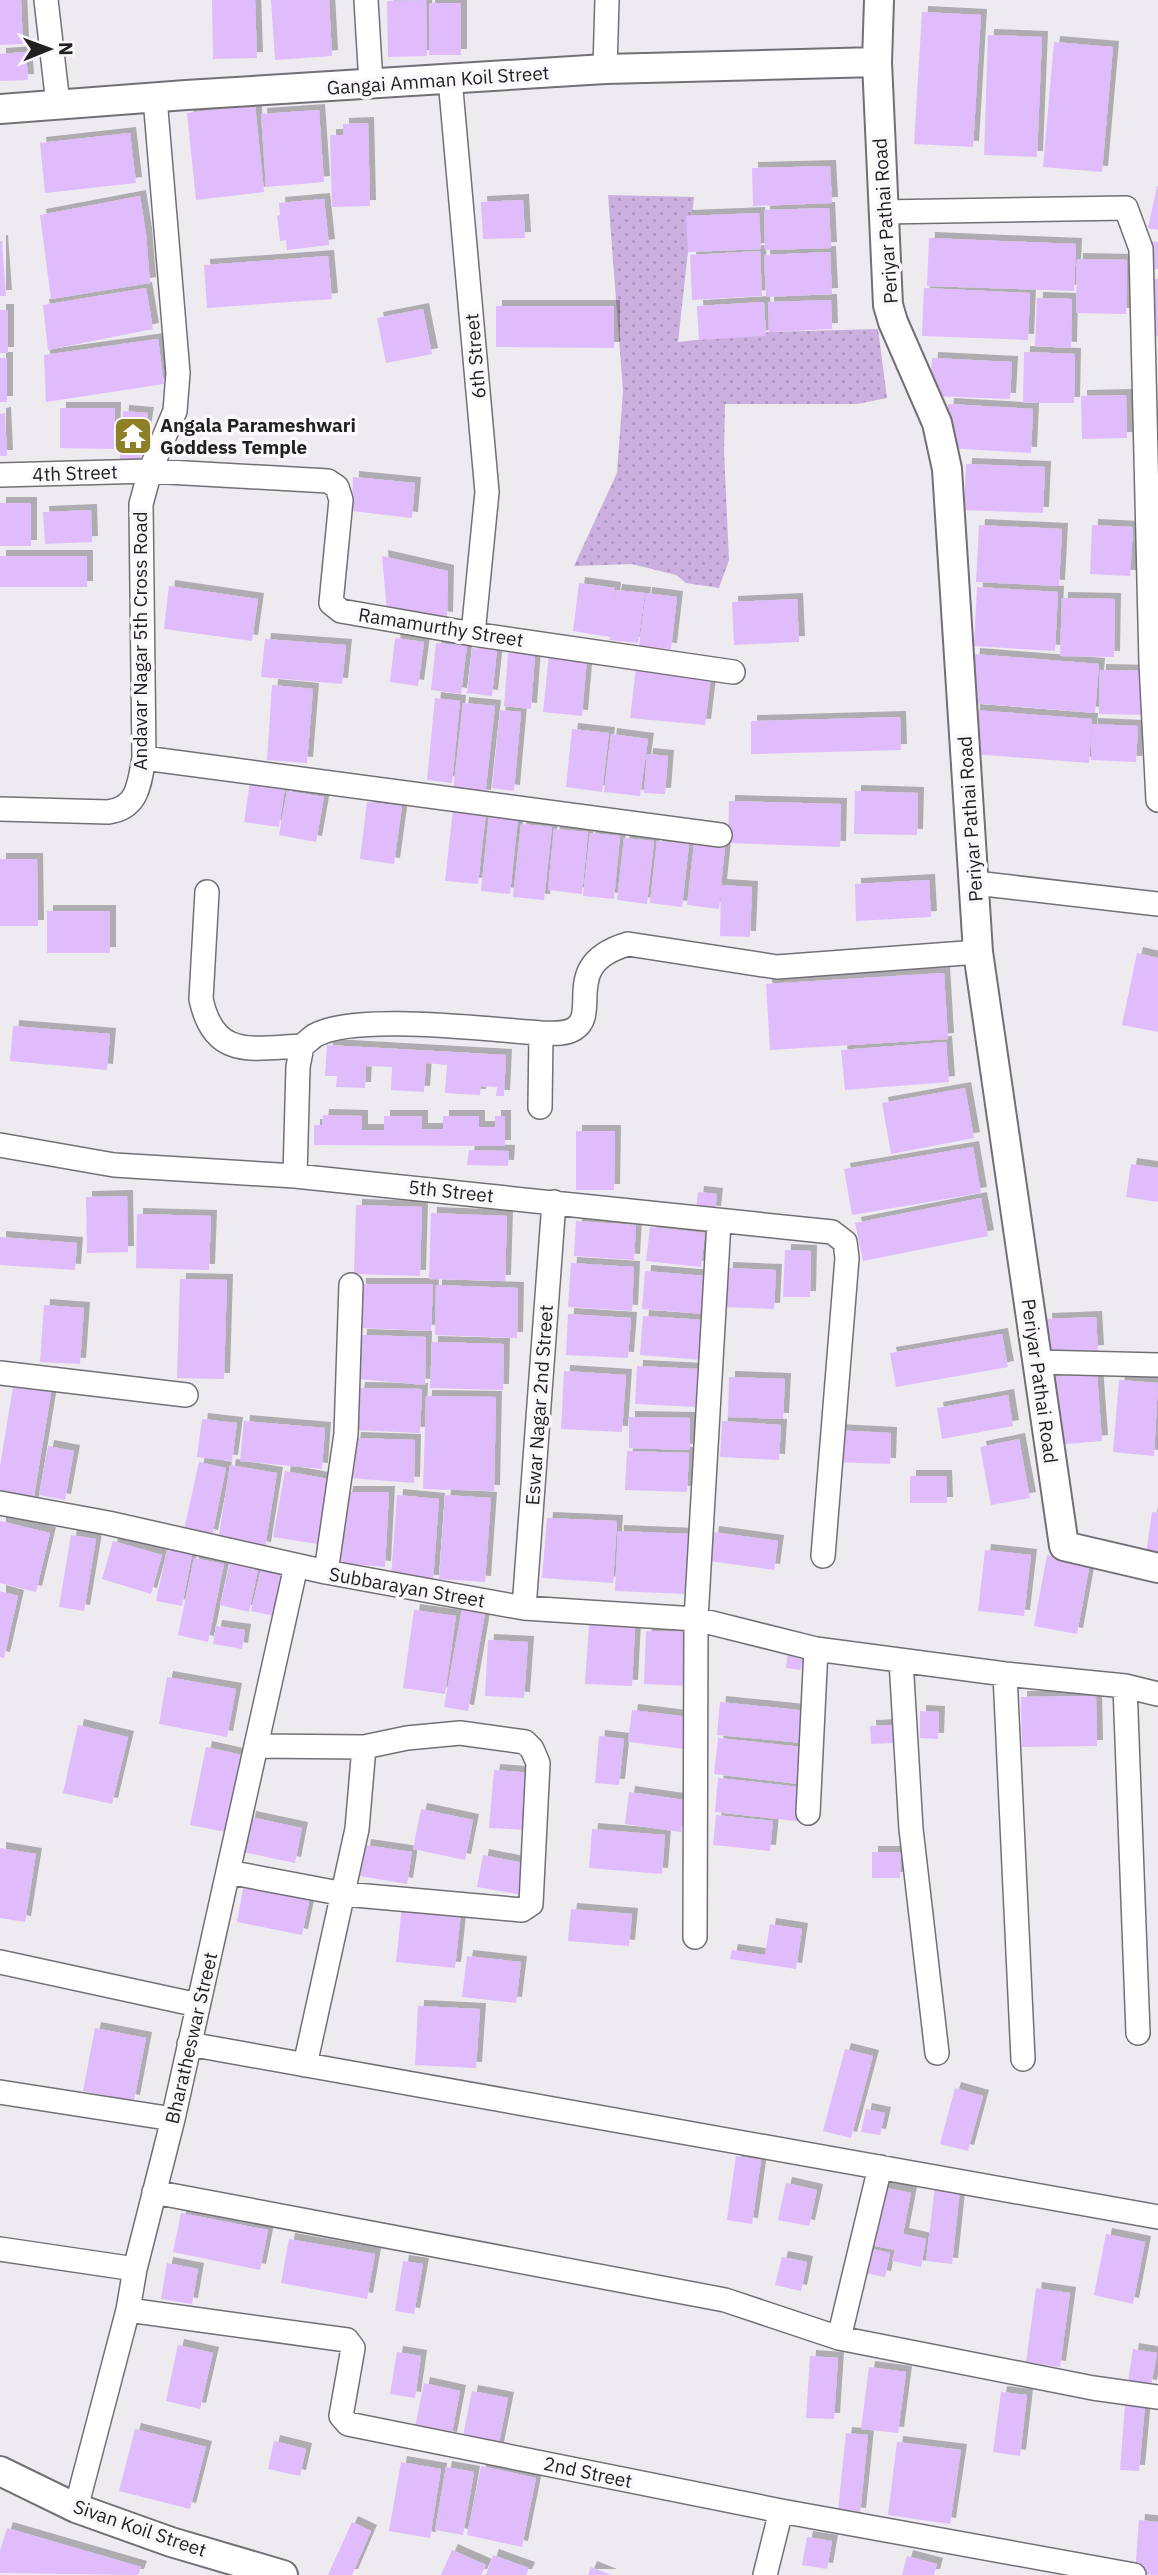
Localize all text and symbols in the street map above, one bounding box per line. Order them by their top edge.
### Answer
north arrow [14,14,84,84]
text: N [54,42,78,56]
street label: Gangai Amman Koil Street [326,60,550,100]
street label: Periyar Pathai Road [867,137,903,305]
street label: 6th Street [459,312,491,400]
place label: Angala Parameshwari Goddess Temple [160,413,356,459]
temple icon: Angala Parameshwari Goddess Temple [112,415,154,457]
street label: 4th Street [32,460,118,486]
street label: Andavar Nagar 5th Cross Road [128,511,152,771]
street label: Ramamurthy Street [357,602,525,652]
street label: Periyar Pathai Road [952,735,988,903]
street label: 5th Street [407,1175,495,1207]
street label: Periyar Pathai Road [1017,1297,1063,1465]
street label: Eswar Nagar 2nd Street [520,1304,558,1506]
street label: Subbarayan Street [327,1561,487,1613]
street label: Bharatheswar Street [160,1950,222,2126]
street label: 2nd Street [542,2451,634,2493]
street label: Sivan Koil Street [70,2494,210,2562]

